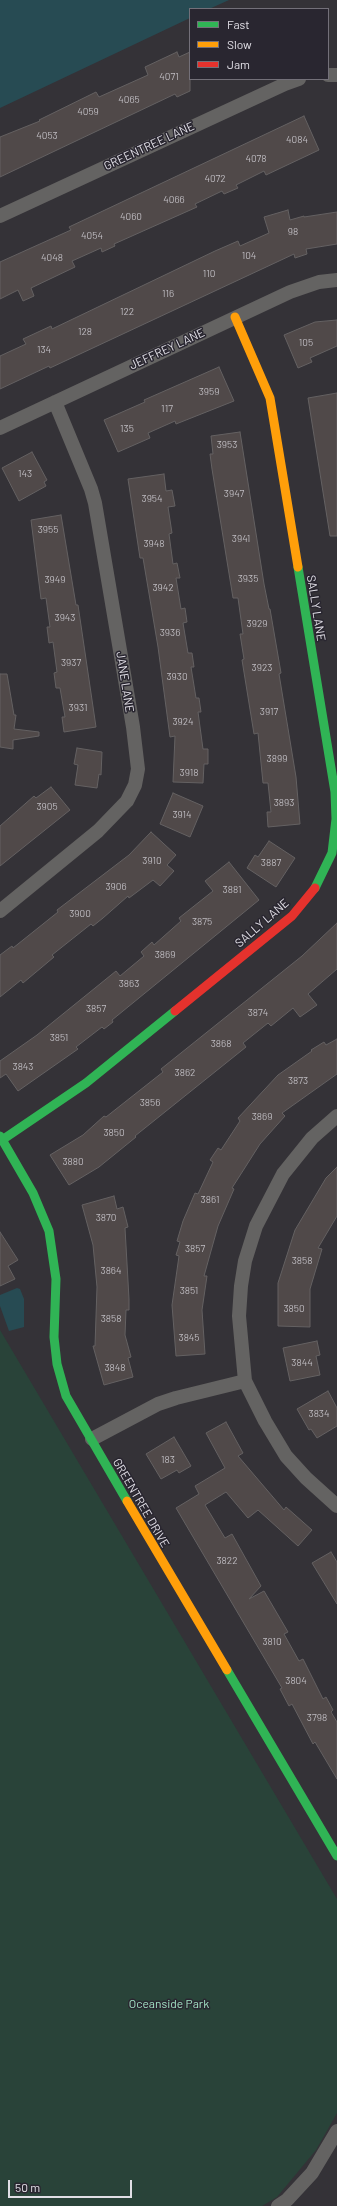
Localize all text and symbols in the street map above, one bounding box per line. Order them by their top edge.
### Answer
legend [189,8,329,80]
text: Fast [227,17,250,31]
text: Slow [227,37,252,51]
text: Jam [227,57,250,71]
house number: 4071 [159,71,179,83]
house number: 4065 [118,94,140,106]
house number: 4059 [77,106,99,118]
street label: GREENTREE LANE [101,119,197,173]
house number: 4053 [36,130,58,142]
house number: 4084 [286,134,308,146]
house number: 4078 [245,153,267,165]
house number: 4072 [204,173,226,185]
house number: 4066 [163,194,185,206]
house number: 4060 [120,211,142,223]
house number: 98 [288,226,298,238]
house number: 4054 [81,230,103,242]
house number: 104 [242,250,256,262]
house number: 4048 [41,252,63,264]
house number: 110 [203,268,215,280]
house number: 116 [162,288,174,300]
house number: 122 [120,306,134,318]
street label: JEFFREY LANE [127,325,207,373]
house number: 128 [78,326,92,338]
house number: 105 [299,337,313,349]
house number: 134 [37,344,51,356]
house number: 3959 [199,386,219,398]
house number: 117 [161,403,173,415]
house number: 135 [120,423,134,435]
house number: 3953 [217,439,237,451]
house number: 143 [18,468,32,480]
house number: 3947 [224,488,244,500]
house number: 3954 [141,493,163,505]
house number: 3955 [38,524,58,536]
house number: 3941 [232,533,250,545]
house number: 3948 [143,538,165,550]
house number: 3935 [238,573,258,585]
house number: 3949 [44,574,66,586]
street label: SALLY LANE [304,574,328,642]
house number: 3942 [152,582,174,594]
house number: 3943 [54,612,76,624]
house number: 3929 [247,618,267,630]
house number: 3936 [160,627,180,639]
street label: JANE LANE [113,650,137,714]
house number: 3937 [61,657,81,669]
house number: 3923 [252,662,272,674]
house number: 3930 [166,671,188,683]
house number: 3931 [69,702,87,714]
house number: 3917 [260,706,278,718]
house number: 3924 [172,716,194,728]
house number: 3899 [267,753,287,765]
house number: 3918 [180,767,198,779]
house number: 3893 [274,797,294,809]
house number: 3905 [36,801,58,813]
house number: 3914 [172,809,192,821]
house number: 3910 [142,855,162,867]
house number: 3887 [261,857,281,869]
house number: 3906 [105,881,127,893]
house number: 3881 [223,884,241,896]
street label: SALLY LANE [232,896,292,950]
house number: 3900 [69,908,91,920]
house number: 3875 [192,916,212,928]
house number: 3869 [155,949,175,961]
house number: 3863 [119,978,139,990]
house number: 3857 [86,1003,106,1015]
house number: 3874 [248,1007,268,1019]
house number: 3851 [50,1032,68,1044]
house number: 3868 [211,1038,231,1050]
house number: 3843 [12,1061,34,1073]
house number: 3862 [175,1067,195,1079]
house number: 3873 [288,1075,308,1087]
house number: 3856 [140,1097,160,1109]
house number: 3869 [252,1111,272,1123]
house number: 3850 [103,1127,125,1139]
house number: 3880 [62,1156,84,1168]
house number: 3861 [201,1194,219,1206]
house number: 3870 [96,1212,116,1224]
house number: 3857 [185,1243,205,1255]
house number: 3858 [292,1255,312,1267]
house number: 3864 [100,1265,122,1277]
house number: 3851 [180,1285,198,1297]
house number: 3850 [283,1303,305,1315]
house number: 3858 [101,1313,121,1325]
house number: 3845 [178,1332,200,1344]
house number: 3844 [291,1357,313,1369]
house number: 3848 [104,1362,126,1374]
house number: 3834 [308,1408,330,1420]
house number: 183 [161,1454,175,1466]
street label: GREENTREE DRIVE [110,1456,172,1550]
house number: 3822 [216,1555,238,1567]
house number: 3810 [262,1636,282,1648]
house number: 3804 [285,1675,307,1687]
house number: 3798 [307,1712,327,1724]
park label: Oceanside Park [129,1997,209,2011]
scale bar [10,2172,134,2198]
text: 50 m [15,2180,40,2194]

